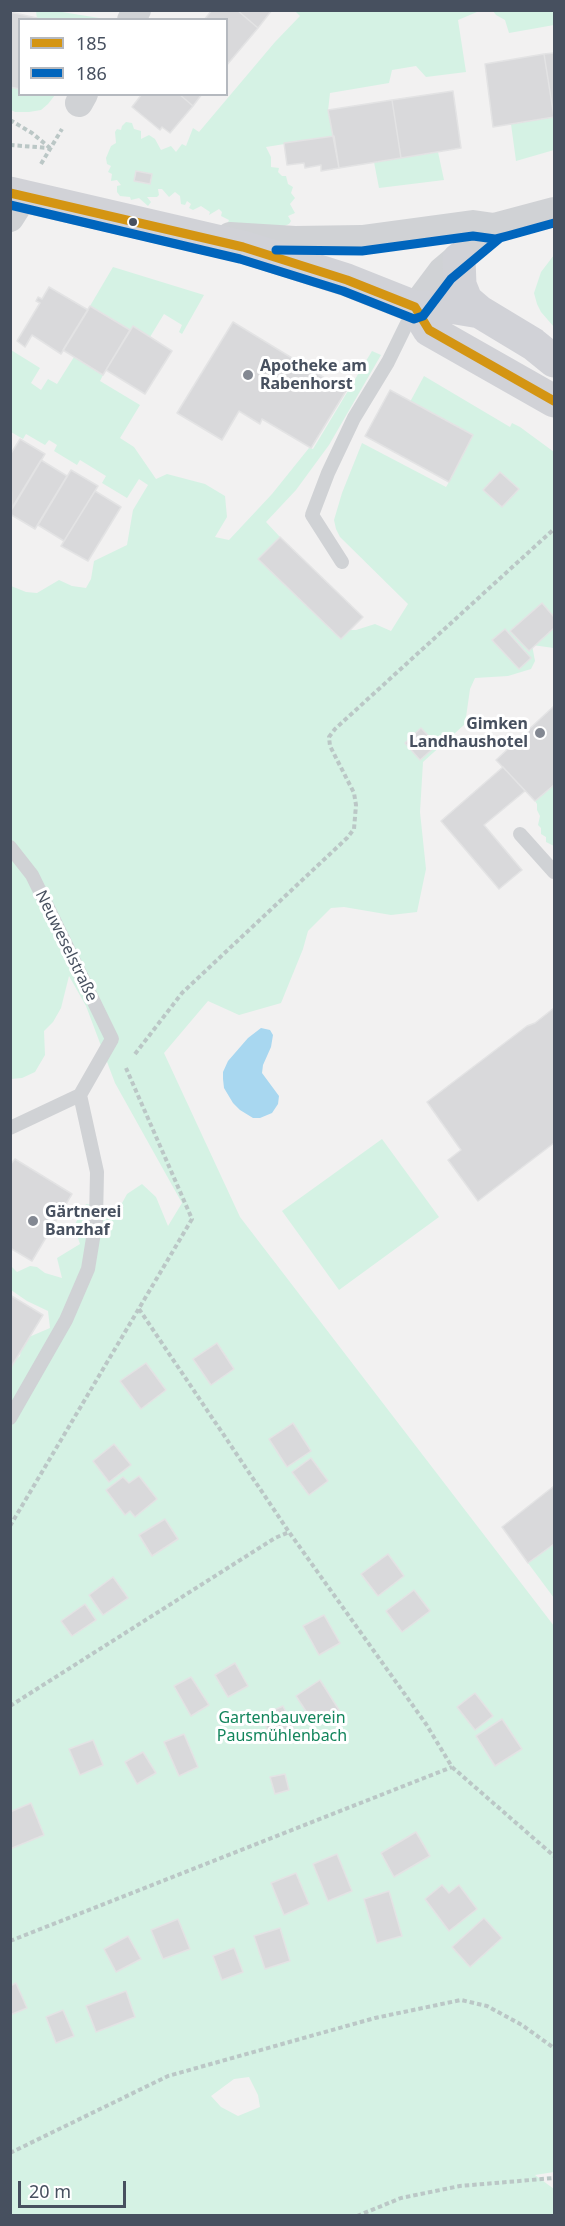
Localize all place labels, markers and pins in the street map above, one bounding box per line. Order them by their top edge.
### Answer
unlabelled marker [127,216,139,228]
place label: Apotheke am Rabenhorst [260,356,367,394]
marker: Apotheke am Rabenhorst [241,368,255,382]
place label: Gimken Landhaushotel [409,714,528,752]
marker: Gimken Landhaushotel [533,726,547,740]
place label: Gärtnerei Banzhaf [45,1202,121,1240]
marker: Gärtnerei Banzhaf [26,1214,40,1228]

